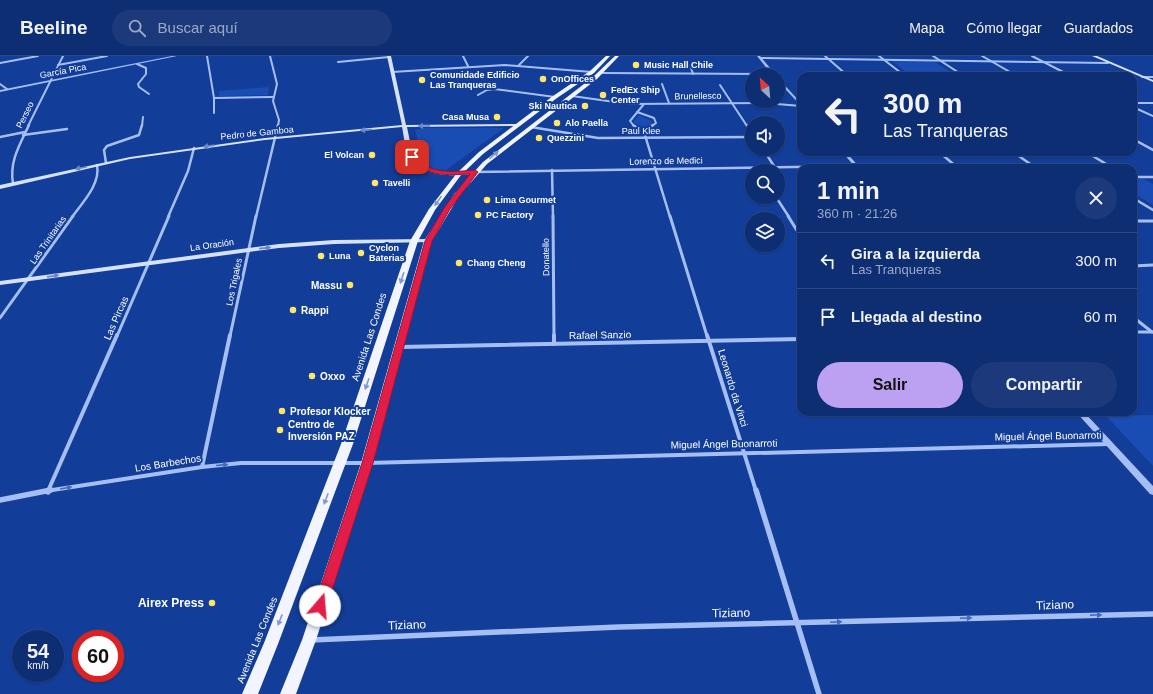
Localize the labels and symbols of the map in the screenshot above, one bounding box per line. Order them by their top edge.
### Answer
marker: Music Hall Chile [631,60,641,70]
place label: Music Hall Chile [644,60,713,70]
street label: García Pica [39,62,87,80]
north arrow [745,68,785,108]
place label: Comunidade Edificio Las Tranqueras [430,70,520,90]
marker: OnOffices [538,74,548,84]
place label: OnOffices [551,74,594,84]
marker: Comunidade Edificio Las Tranqueras [417,75,427,85]
place label: FedEx Ship Center [611,85,661,105]
marker: FedEx Ship Center [598,90,608,100]
street label: Brunellesco [674,91,722,101]
street label: Perseo [14,100,36,130]
place label: Ski Nautica [528,101,578,111]
marker: Ski Nautica [580,101,590,111]
place label: Casa Musa [442,112,490,122]
marker: Casa Musa [492,112,502,122]
marker: Alo Paella [552,118,562,128]
place label: Alo Paella [565,118,609,128]
one-way arrow [417,123,430,129]
street label: Pedro de Gamboa [220,124,294,142]
one-way arrow [360,126,372,133]
street label: Paul Klee [622,126,660,136]
marker: Quezzini [534,133,544,143]
place label: Quezzini [547,133,584,143]
pin [395,140,429,174]
one-way arrow [203,143,215,149]
place label: El Volcan [324,150,364,160]
marker: El Volcan [367,150,377,160]
one-way arrow [488,150,499,159]
street label: Lorenzo de Medici [629,155,703,167]
one-way arrow [75,166,87,172]
marker: Tavelli [370,178,380,188]
place label: Tavelli [383,178,410,188]
marker: Lima Gourmet [482,195,492,205]
place label: Lima Gourmet [495,195,556,205]
one-way arrow [434,196,442,206]
marker: PC Factory [473,210,483,220]
place label: PC Factory [486,210,534,220]
street label: Las Trinitarias [28,214,68,266]
street label: La Oración [190,237,234,253]
street label: Donatello [541,238,551,276]
place label: Cyclon Baterias [369,243,405,263]
one-way arrow [259,245,271,251]
marker: Cyclon Baterias [356,248,366,258]
marker: Luna [316,251,326,261]
place label: Luna [329,251,351,261]
street label: Los Trigales [224,257,244,307]
marker: Chang Cheng [454,258,464,268]
place label: Chang Cheng [467,258,526,268]
one-way arrow [47,273,59,279]
one-way arrow [399,273,405,285]
place label: Massu [311,280,342,291]
marker: Massu [345,280,355,290]
street label: Avenida Las Condes [350,291,388,383]
street label: Las Pircas [101,294,131,342]
marker: Rappi [288,305,298,315]
place label: Rappi [301,305,329,316]
street label: Rafael Sanzio [569,329,632,341]
street label: Leonardo da Vinci [716,348,750,428]
marker: Oxxo [307,371,317,381]
place label: Oxxo [320,371,345,382]
one-way arrow [363,379,369,391]
marker: Profesor Klocker [277,406,287,416]
place label: Profesor Klocker [290,406,371,417]
place label: Centro de Inversión PAZ [288,419,355,442]
marker: Centro de Inversión PAZ [275,425,285,435]
street label: Miguel Ángel Buonarroti [995,429,1101,442]
street label: Miguel Ángel Buonarroti [671,437,777,450]
street label: Los Barbechos [134,452,202,474]
one-way arrow [216,461,228,468]
one-way arrow [60,485,72,491]
one-way arrow [322,493,328,505]
position arrow [299,585,341,627]
street label: Avenida Las Condes [235,595,279,685]
place label: Airex Press [138,596,204,610]
street label: Tiziano [1036,597,1075,613]
marker: Airex Press [207,598,217,608]
street label: Tiziano [712,606,751,620]
one-way arrow [1090,612,1103,618]
one-way arrow [277,615,283,627]
one-way arrow [960,615,973,621]
street label: Tiziano [388,617,427,633]
one-way arrow [830,618,842,625]
speed limit sign: 60 [72,630,124,682]

